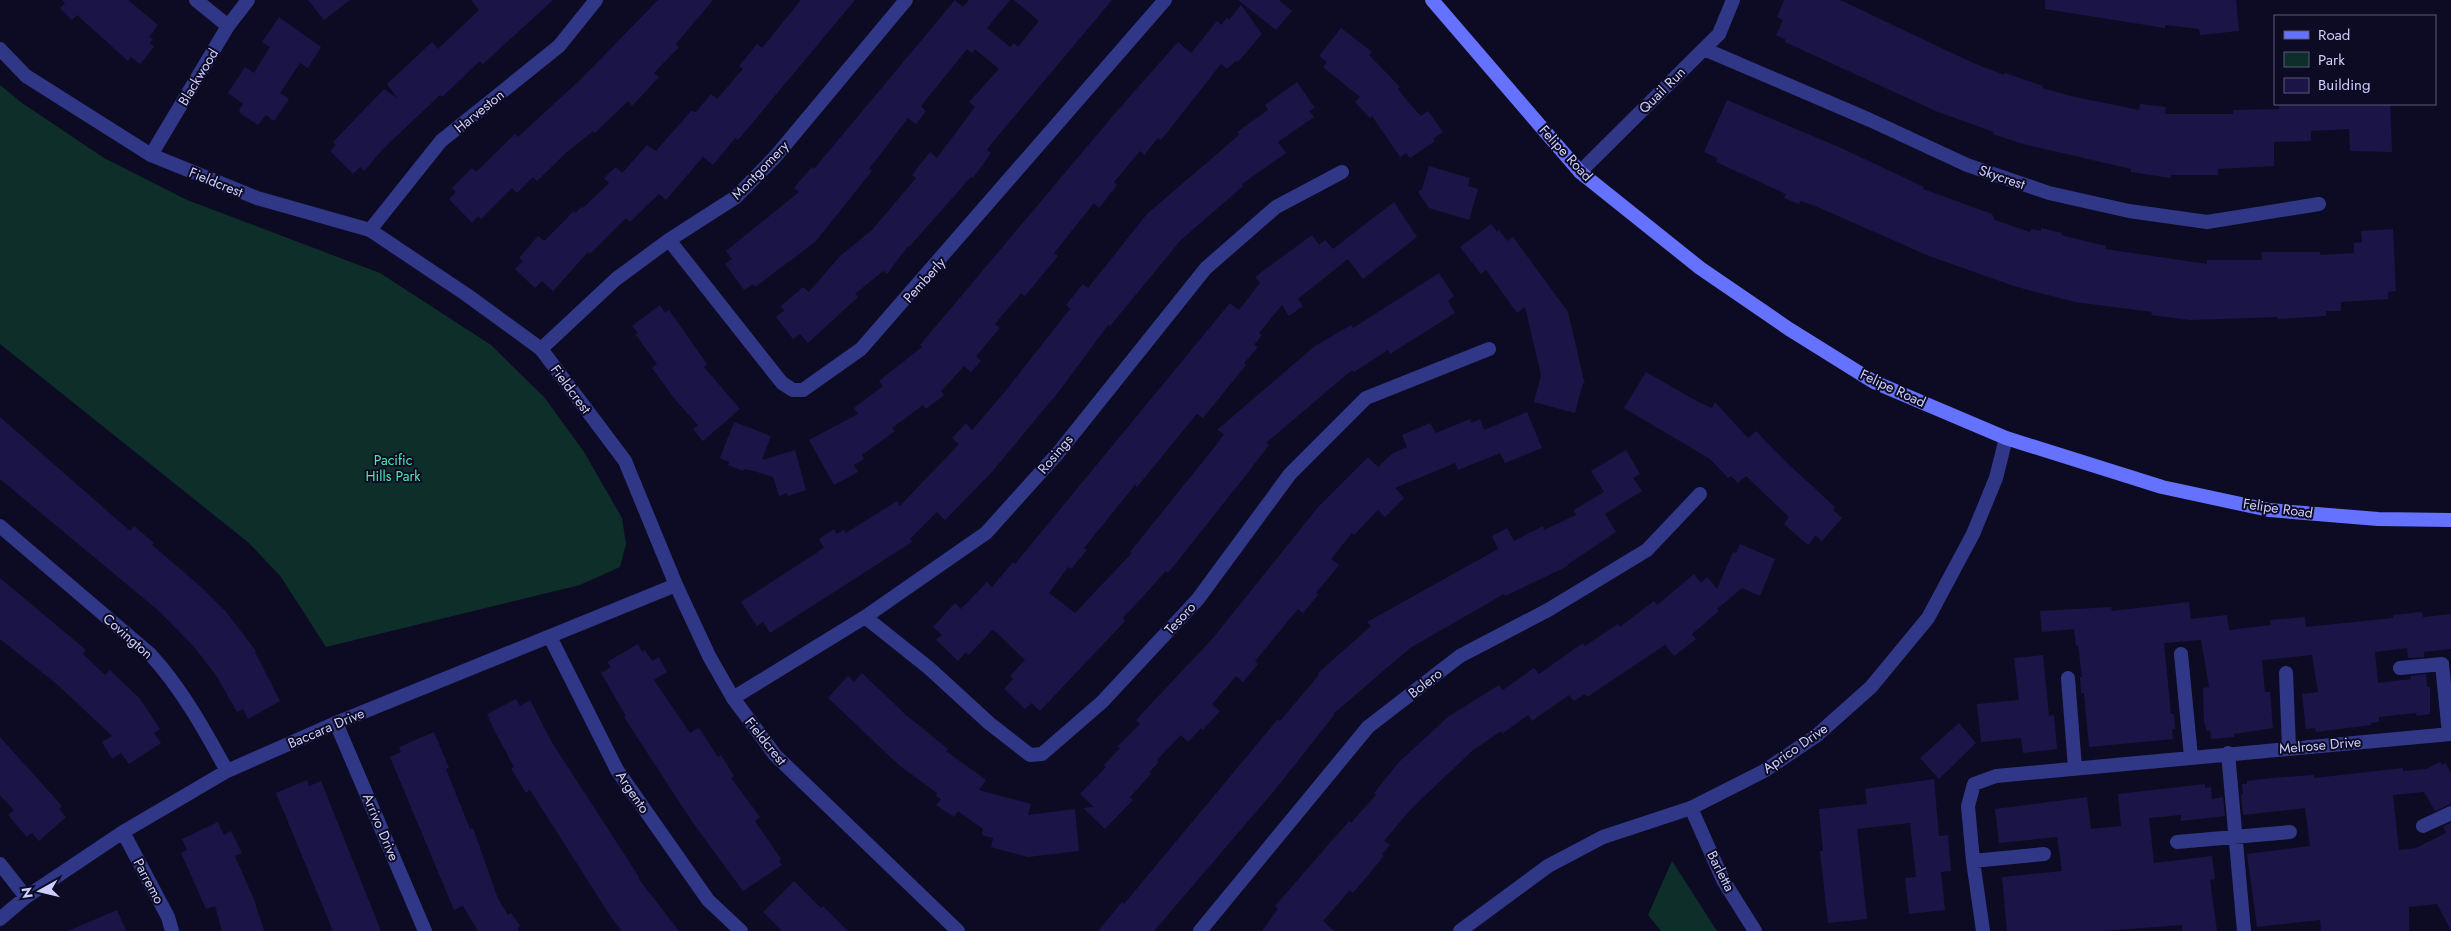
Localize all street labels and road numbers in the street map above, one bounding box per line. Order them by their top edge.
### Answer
street label: Blackwood [173,45,223,109]
street label: Quail Run [1634,62,1690,118]
street label: Harveston [450,85,508,137]
street label: Felipe Road [1535,120,1597,186]
street label: Montgomery [727,136,794,204]
street label: Skycrest [1976,160,2028,194]
street label: Fieldcrest [186,162,247,202]
street label: Pemberly [898,252,950,307]
street label: Fieldcrest [546,360,596,418]
street label: Felipe Road [1857,364,1929,412]
street label: Rosings [1033,430,1078,478]
street label: Felipe Road [2242,493,2314,523]
street label: Tesoro [1160,597,1200,639]
street label: Covington [99,609,157,663]
street label: Bolero [1404,663,1446,703]
street label: Baccara Drive [285,703,367,753]
street label: Fieldcrest [740,713,792,770]
street label: Aprico Drive [1758,718,1832,778]
street label: Melrose Drive [2278,731,2362,759]
street label: Argento [611,767,655,818]
street label: Arrivo Drive [358,790,404,864]
street label: Barletta [1702,847,1740,895]
street label: Parremo [129,855,170,908]

